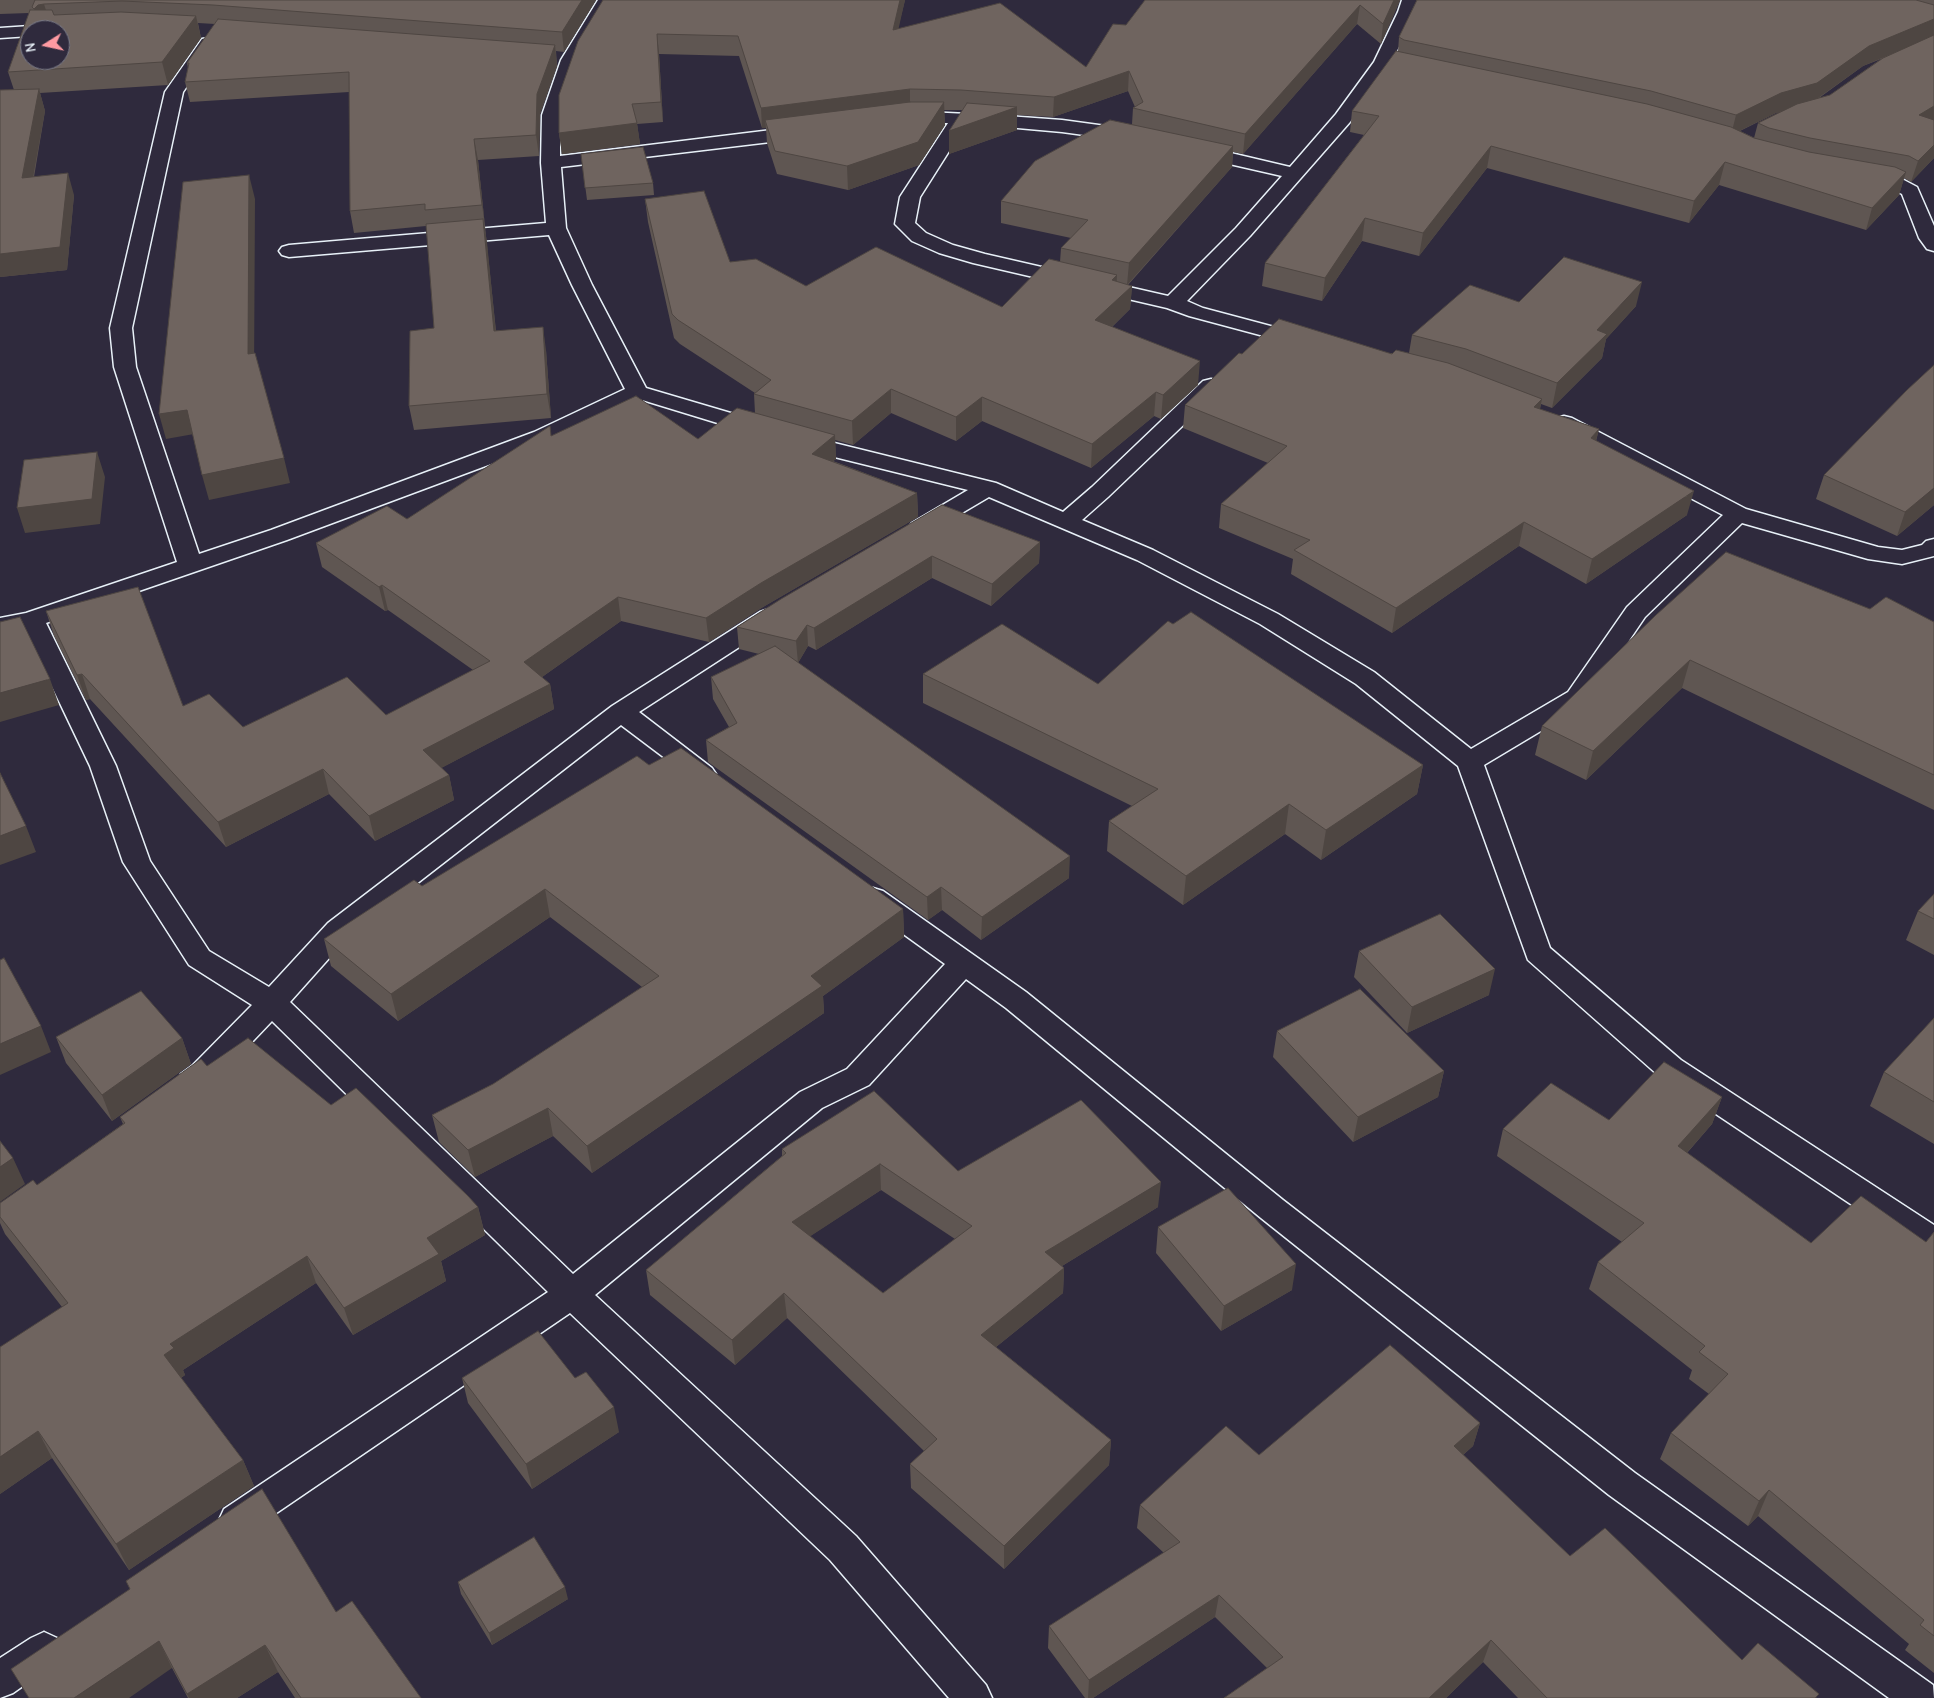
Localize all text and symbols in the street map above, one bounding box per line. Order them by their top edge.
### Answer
north arrow [20,20,70,70]
text: N [22,42,40,54]

